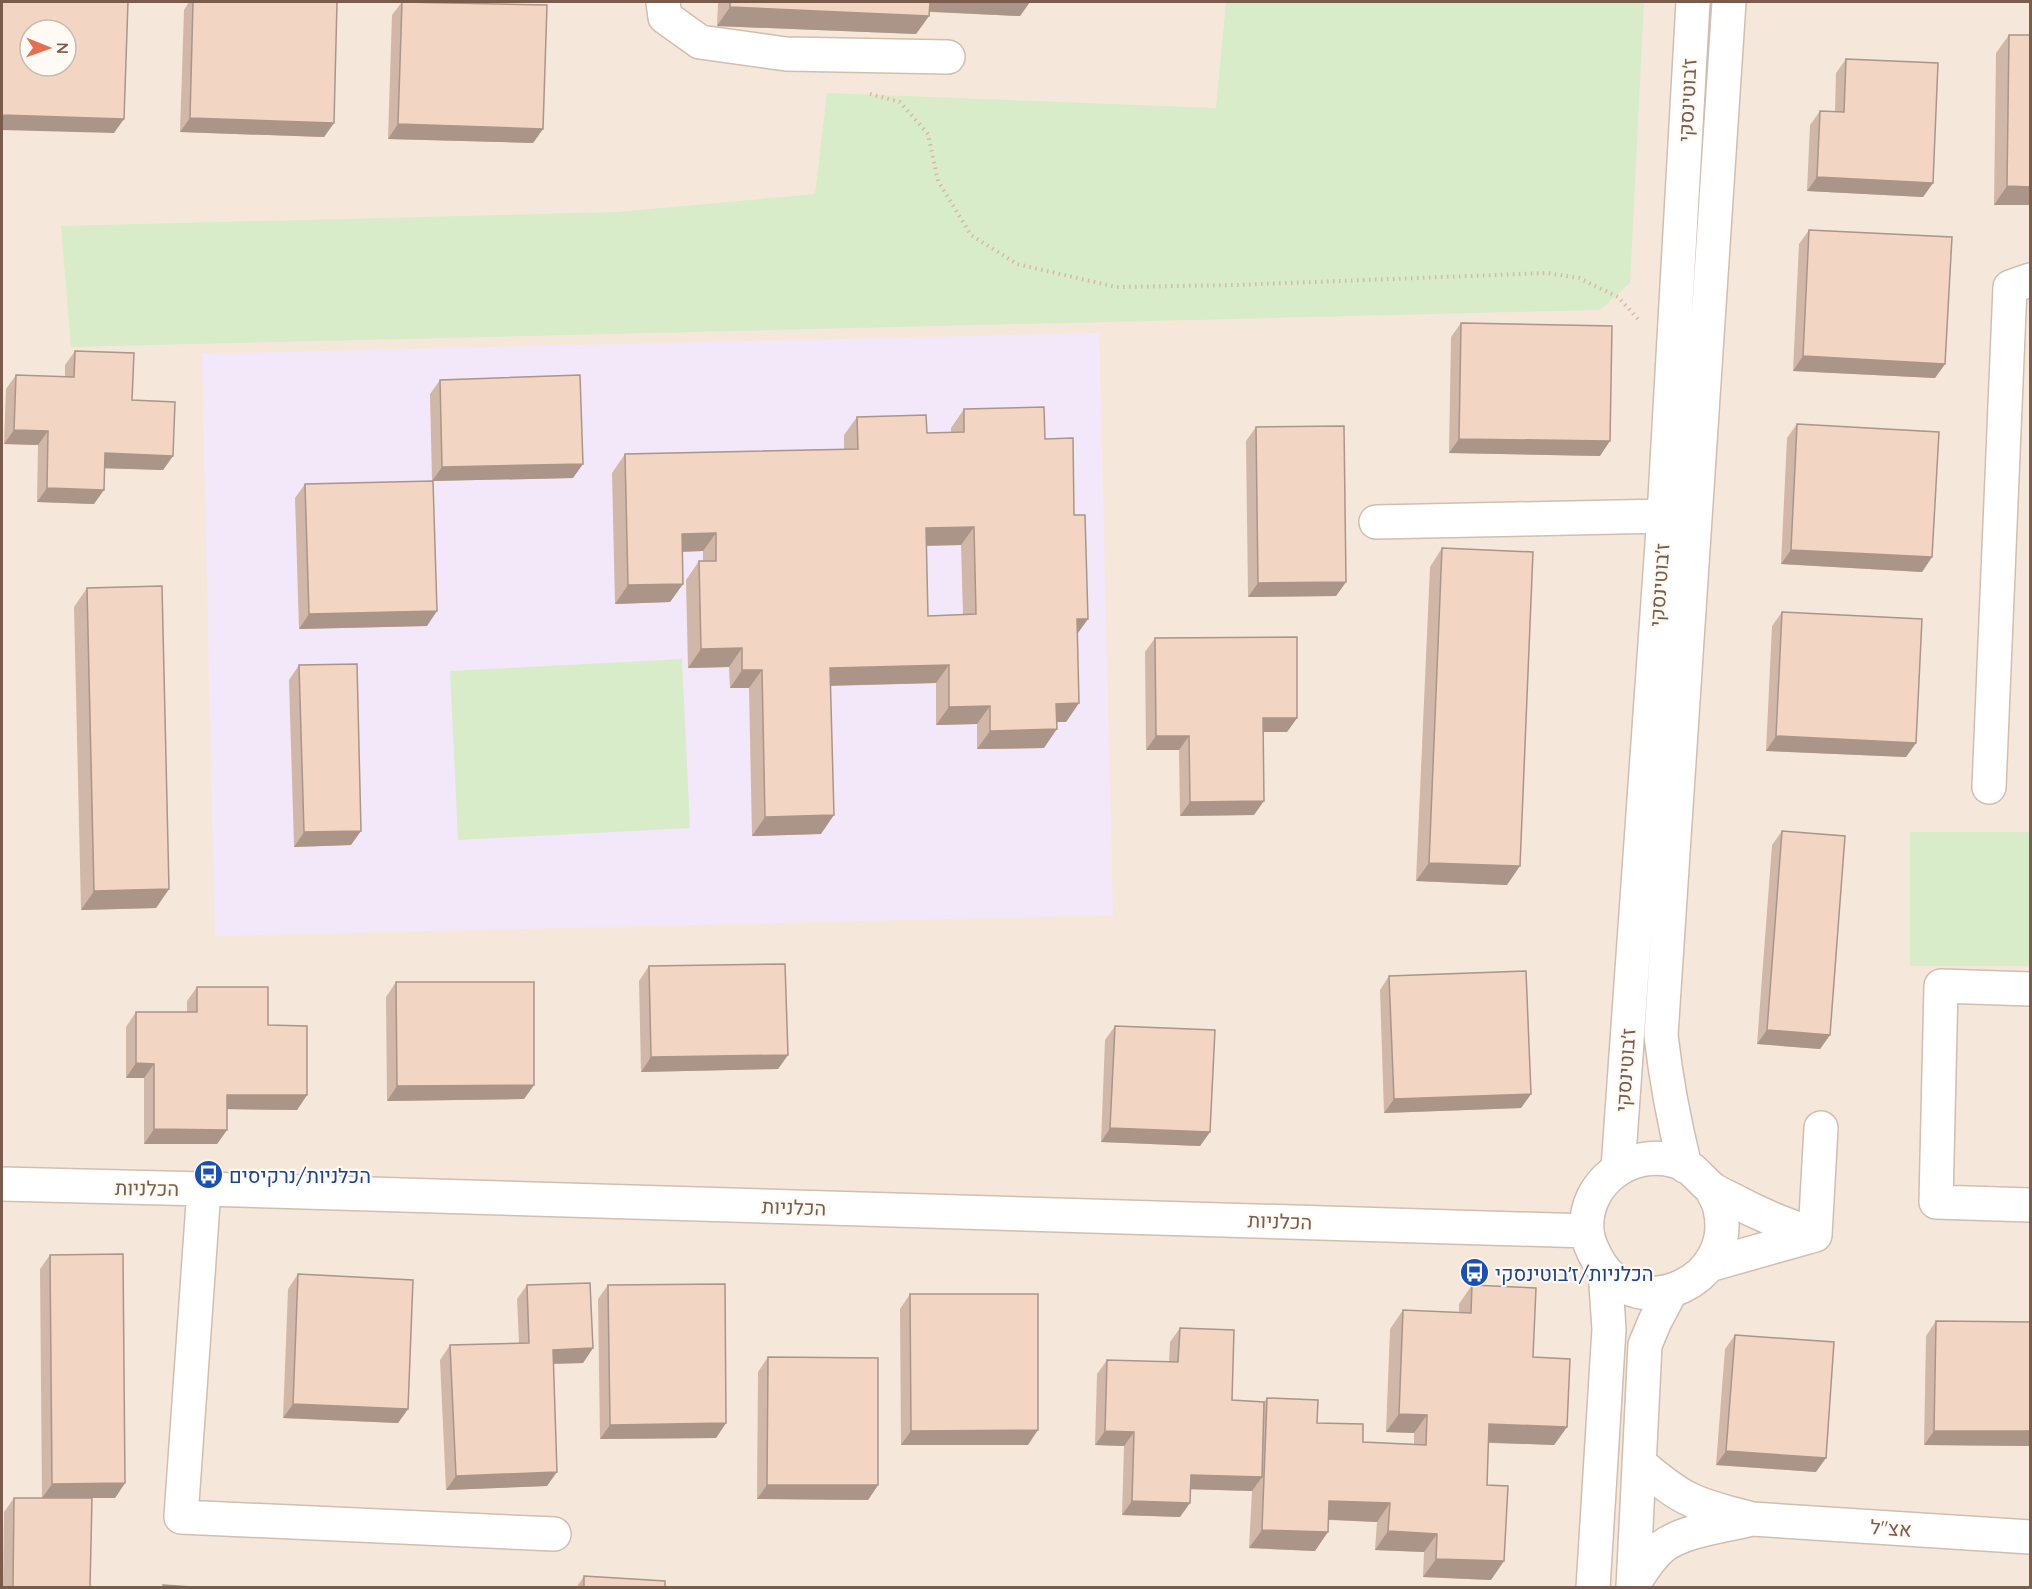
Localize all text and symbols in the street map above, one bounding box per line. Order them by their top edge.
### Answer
north arrow [18,18,78,78]
text: N [53,42,73,54]
street label: ז׳בוטינסקי [1672,58,1702,142]
street label: ז׳בוטינסקי [1644,542,1674,628]
street label: ז׳בוטינסקי [1610,1027,1640,1113]
bus stop icon: הכלניות/נרקיסים [192,1159,224,1191]
place label: הכלניות/נרקיסים [229,1163,371,1188]
street label: הכלניות [115,1175,179,1201]
street label: הכלניות [761,1193,827,1221]
street label: הכלניות [1247,1207,1313,1235]
bus stop icon: הכלניות/ז׳בוטינסקי [1458,1257,1490,1289]
place label: הכלניות/ז׳בוטינסקי [1495,1261,1654,1286]
street label: אצ"ל [1869,1514,1913,1542]

